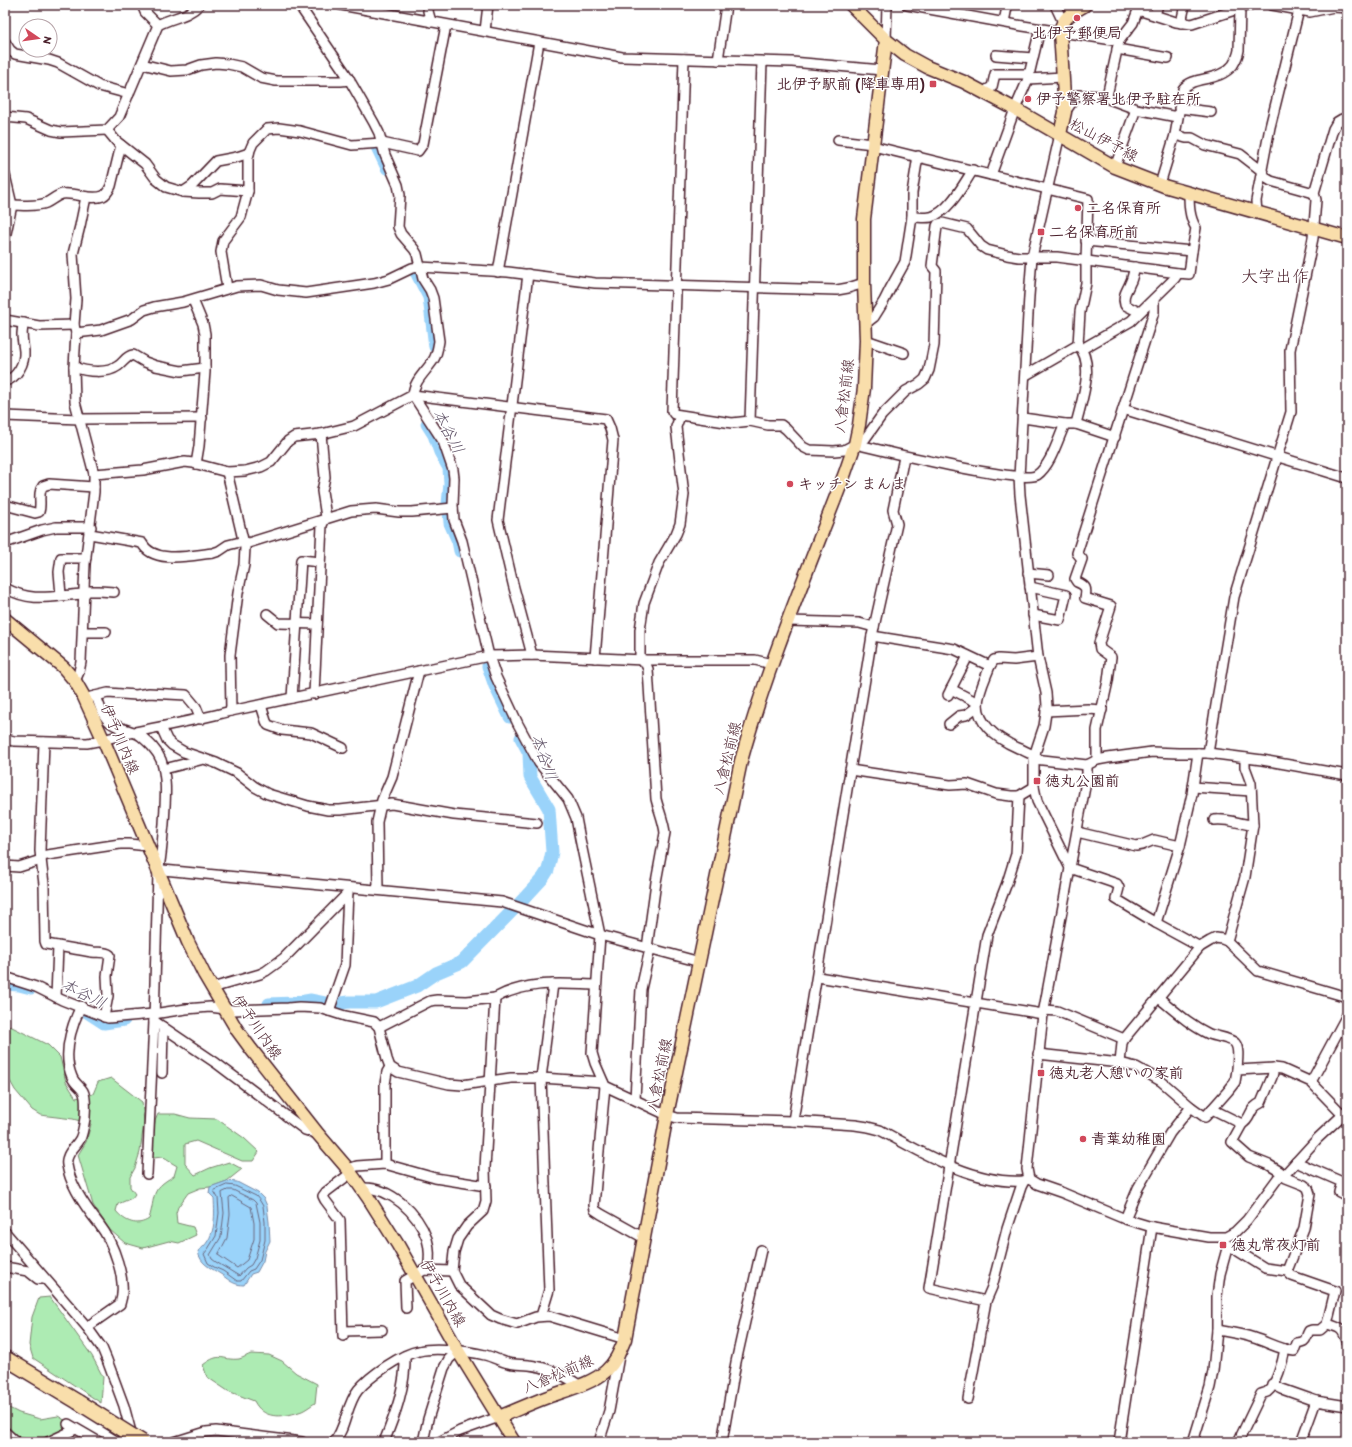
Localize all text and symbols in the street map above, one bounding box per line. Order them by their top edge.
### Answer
marker: 北伊予郵便局 [1072,13,1082,23]
north arrow [18,18,58,58]
place label: 北伊予郵便局 [1032,24,1122,42]
text: N [40,35,54,45]
place label: 北伊予駅前 (降車専用) [777,75,925,94]
marker: 北伊予駅前 (降車専用) [928,79,938,89]
place label: 伊予警察署北伊予駐在所 [1036,90,1201,108]
marker: 伊予警察署北伊予駐在所 [1023,94,1033,104]
street label: 松山伊予線 [1067,114,1141,166]
place label: 二名保育所 [1086,199,1161,217]
marker: 二名保育所 [1073,203,1083,213]
place label: 二名保育所前 [1049,223,1139,241]
marker: 二名保育所前 [1036,227,1046,237]
district label: 大字出作 [1241,266,1309,286]
street label: 八倉松前線 [830,358,858,434]
water label: 本谷川 [429,406,468,457]
place label: キッチン まんま [798,475,906,493]
marker: キッチン まんま [785,479,795,489]
street label: 伊予川内線 [97,701,143,777]
street label: 八倉松前線 [709,719,745,797]
water label: 本谷川 [528,731,561,783]
place label: 徳丸公園前 [1045,772,1120,790]
marker: 徳丸公園前 [1032,776,1042,786]
water label: 本谷川 [58,974,110,1013]
street label: 伊予川内線 [228,991,286,1063]
street label: 八倉松前線 [642,1036,676,1114]
place label: 徳丸老人憩いの家前 [1049,1064,1184,1082]
marker: 徳丸老人憩いの家前 [1036,1068,1046,1078]
place label: 青葉幼稚園 [1091,1130,1166,1148]
marker: 青葉幼稚園 [1078,1134,1088,1144]
place label: 徳丸常夜灯前 [1231,1236,1321,1254]
marker: 徳丸常夜灯前 [1218,1240,1228,1250]
street label: 伊予川内線 [416,1256,470,1330]
street label: 八倉松前線 [520,1351,596,1397]

